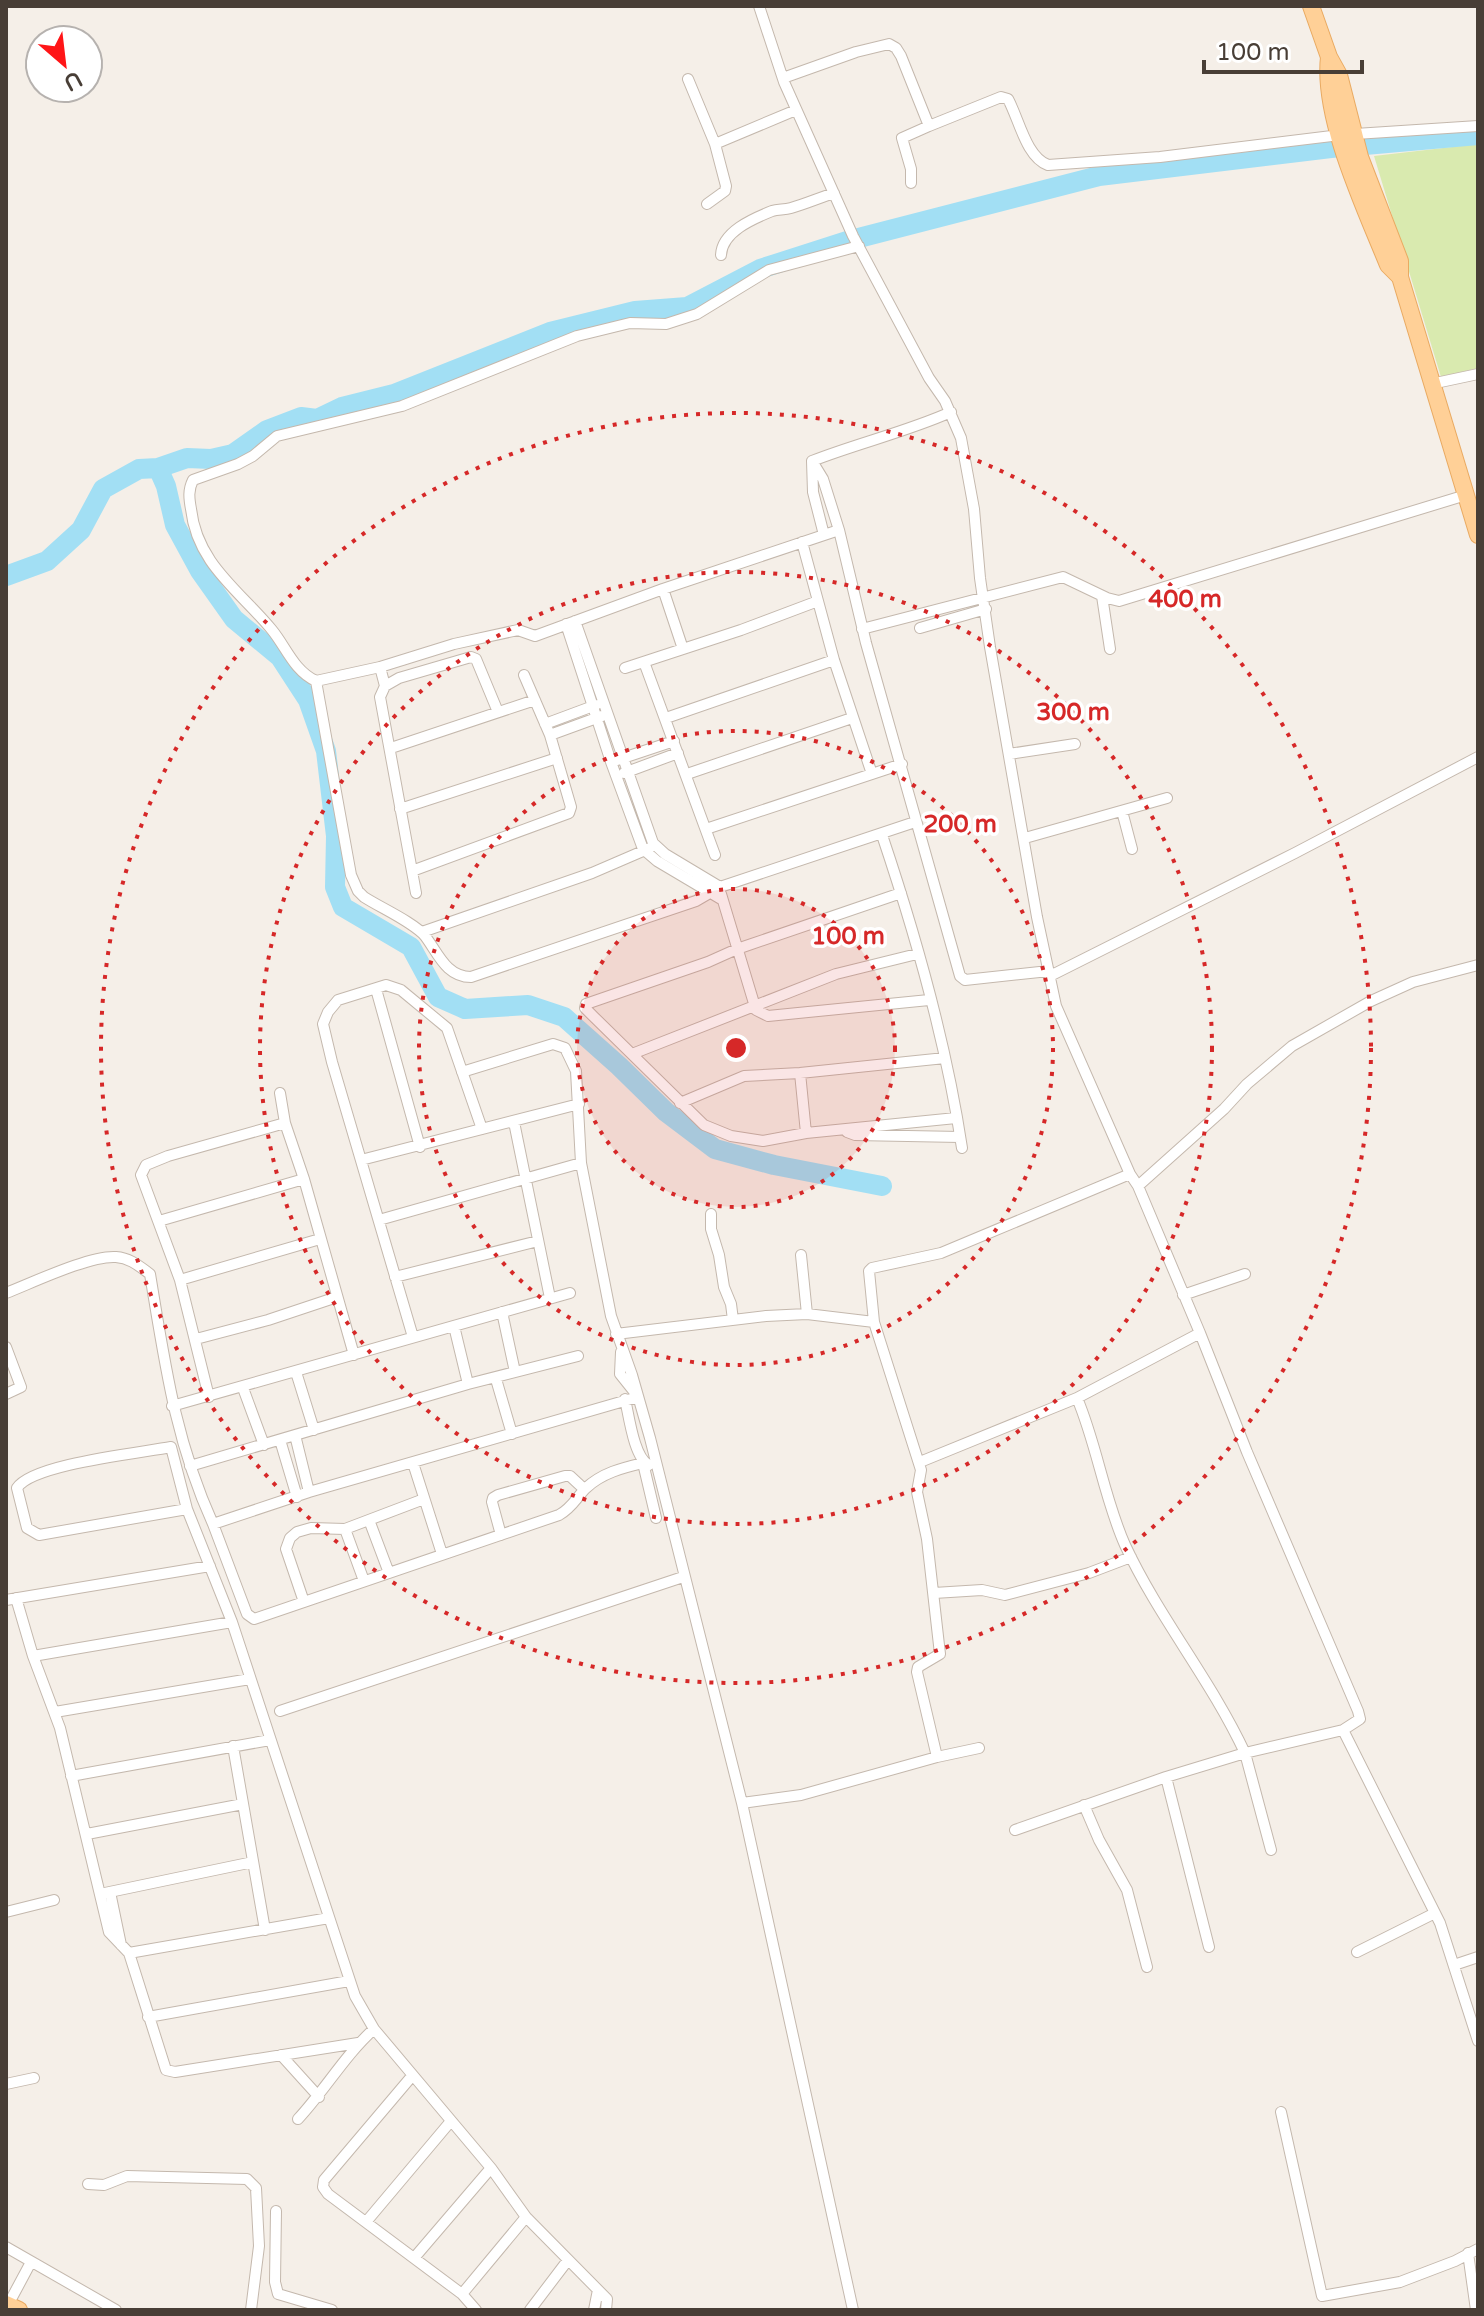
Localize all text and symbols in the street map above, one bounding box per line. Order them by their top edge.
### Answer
north arrow [24,24,104,104]
scale bar [1204,24,1362,74]
text: 100 m [1216,38,1290,67]
text: U [59,65,86,96]
text: 400 m [1148,585,1222,614]
text: 300 m [1036,698,1110,727]
text: 200 m [923,810,997,839]
text: 100 m [811,922,885,951]
centre of rings [722,1034,750,1062]

